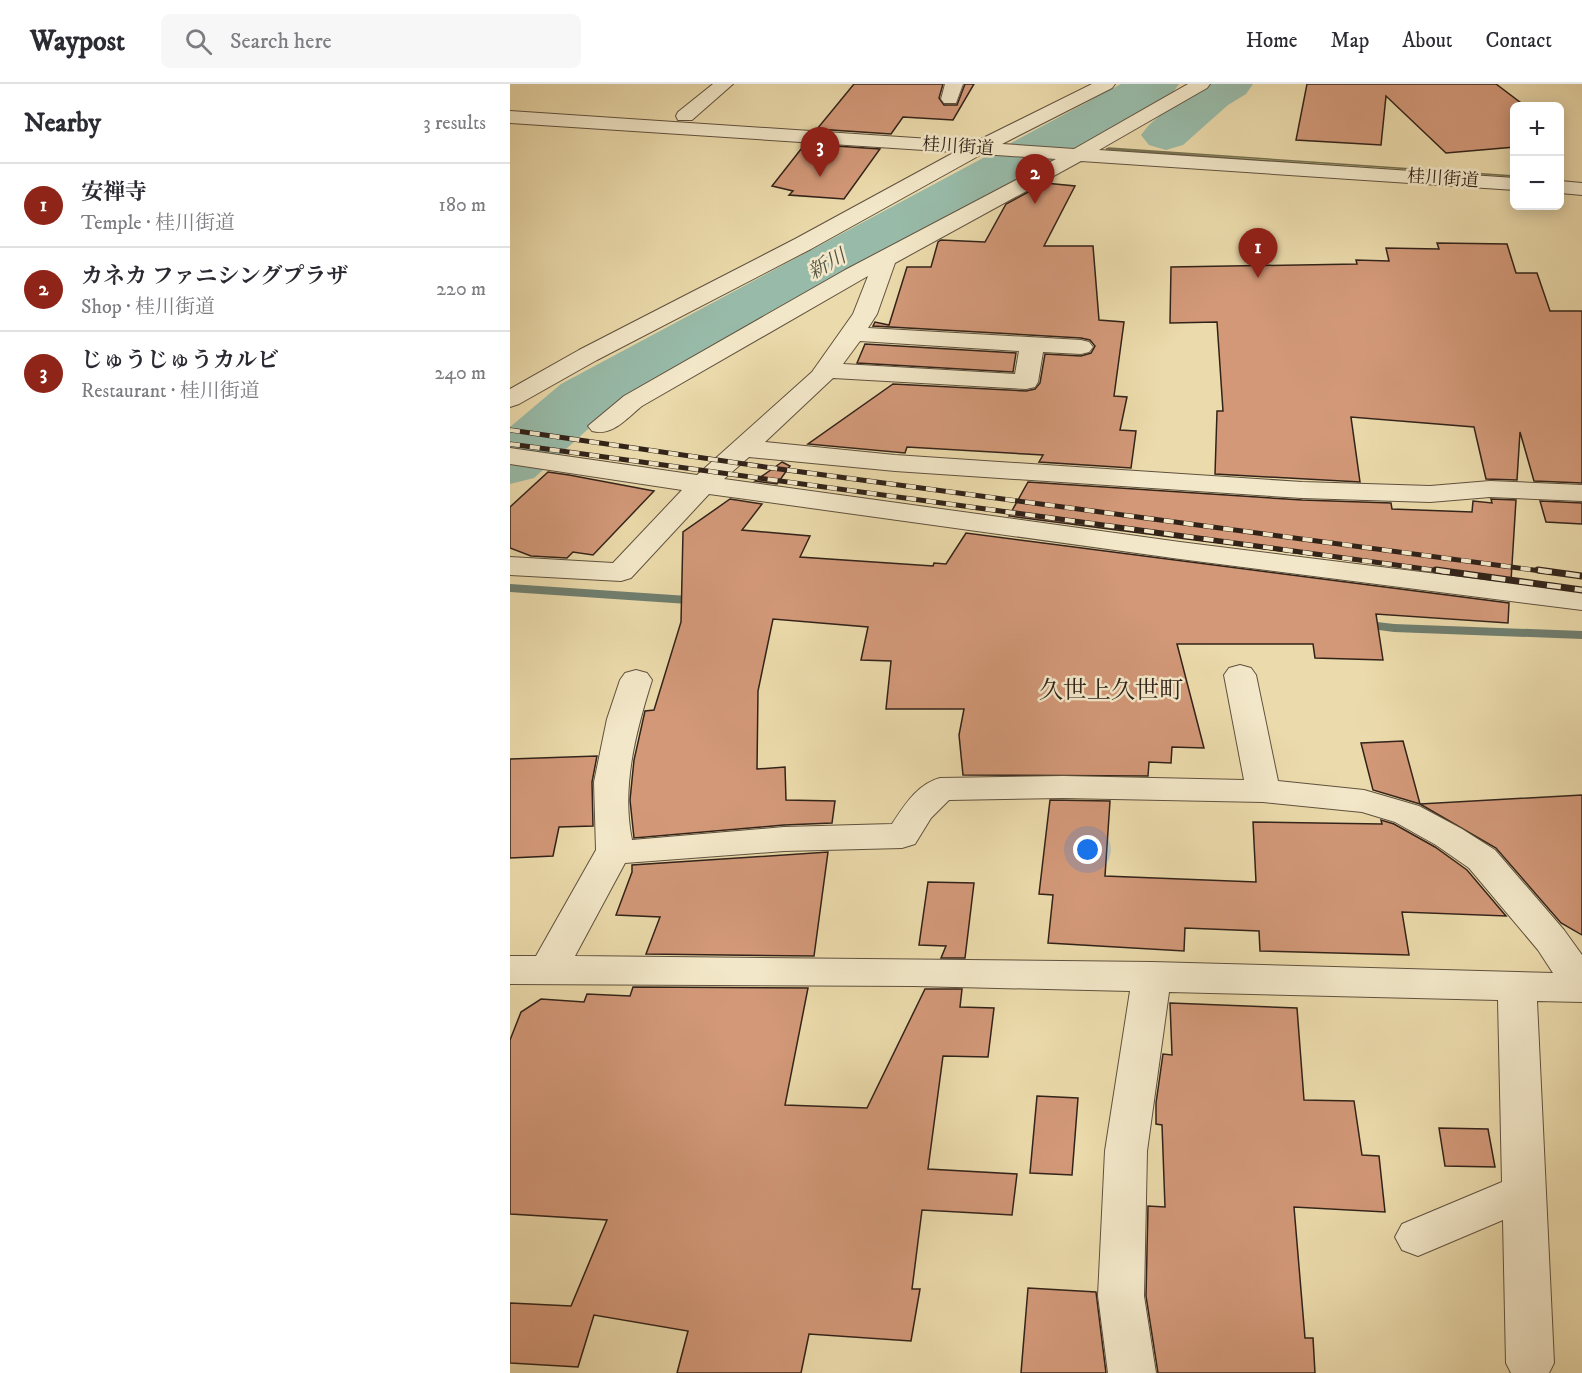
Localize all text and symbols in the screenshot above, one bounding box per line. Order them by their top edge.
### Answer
search box [161,14,581,68]
text: Waypost [30,24,125,59]
icon: search [182,25,215,58]
text: Search here [230,28,332,55]
text: Home [1246,28,1298,54]
text: Map [1331,28,1369,54]
text: About [1402,28,1453,54]
text: Contact [1486,28,1552,54]
map controls [1510,102,1564,210]
button: + [1510,102,1564,156]
text: Nearby [24,107,101,140]
text: 3 results [423,111,486,136]
pin: 3 [800,128,840,177]
street label: 桂川街道 [921,134,995,160]
pin: 2 [1016,154,1054,204]
button: − [1510,156,1564,210]
street label: 桂川街道 [1406,166,1480,192]
text: 安禅寺 [81,179,147,206]
text: 1 [40,193,47,218]
text: 180 m [439,193,486,218]
text: Temple · 桂川街道 [81,211,235,236]
pin: 1 [1238,228,1278,278]
water label: 新川 [803,243,852,286]
text: カネカ ファニシングプラザ [81,263,348,290]
text: 2 [39,277,48,302]
text: 220 m [436,277,486,302]
text: Shop · 桂川街道 [81,295,215,320]
text: じゅうじゅうカルビ [81,347,279,374]
text: 3 [40,361,47,386]
text: 240 m [435,361,486,386]
text: Restaurant · 桂川街道 [81,379,260,404]
district label: 久世上久世町 [1039,676,1183,706]
your location [1073,835,1102,864]

